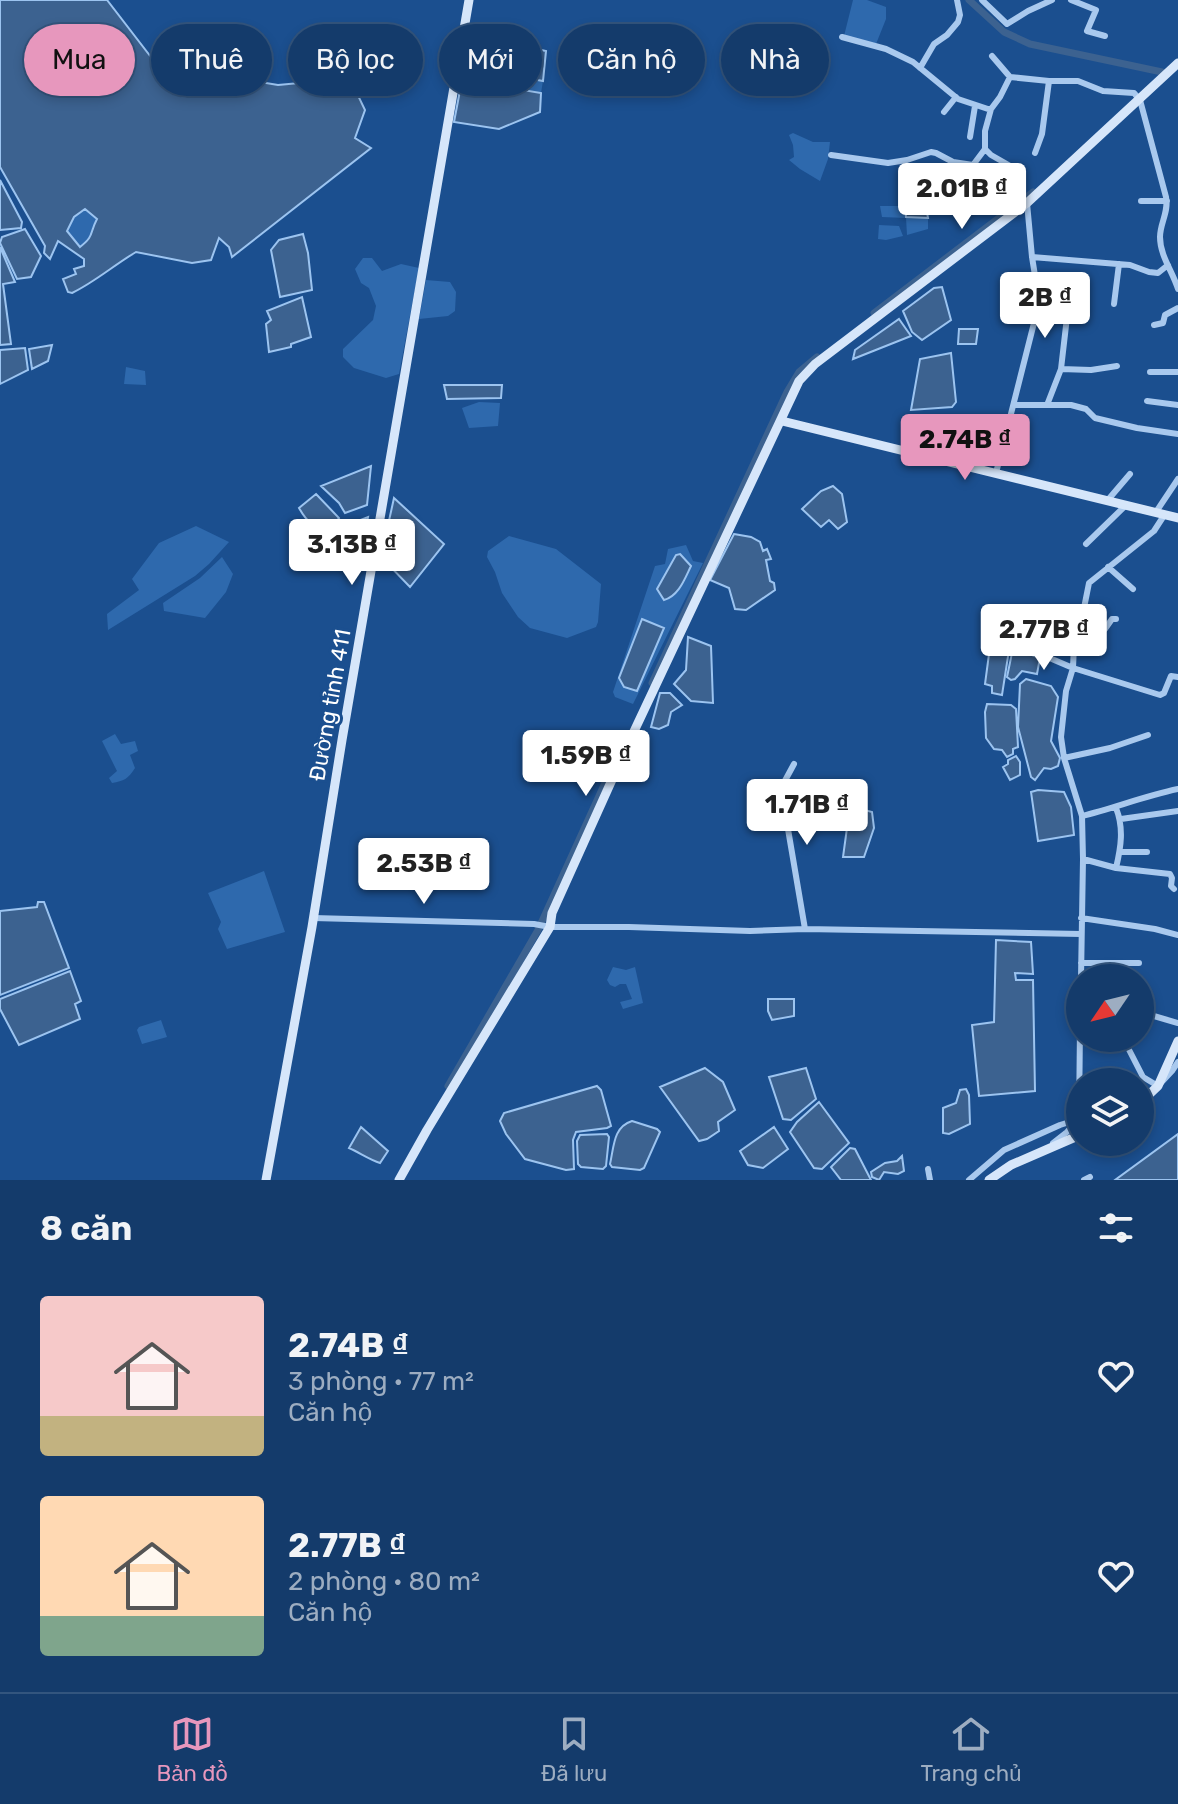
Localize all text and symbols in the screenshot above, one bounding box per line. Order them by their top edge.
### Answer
chip: Mua [24,24,135,96]
chip: Thuê [151,24,272,96]
chip: Bộ lọc [288,24,423,96]
chip: Mới [439,24,542,96]
chip: Căn hộ [558,24,705,96]
chip: Nhà [721,24,829,96]
pin: 2.01B ₫ [888,163,1036,231]
text: 2.01B ₫ [916,173,1008,204]
pin: 2B ₫ [998,272,1092,340]
text: 2B ₫ [1018,282,1072,313]
pin: 2.74B ₫ [891,414,1039,482]
text: 2.74B ₫ [919,424,1011,455]
pin: 3.13B ₫ [278,519,426,587]
text: 3.13B ₫ [307,529,397,560]
pin: 2.77B ₫ [970,604,1118,672]
text: 2.77B ₫ [999,614,1089,645]
street label: Đường tỉnh 411 [303,627,357,783]
pin: 1.59B ₫ [512,730,660,798]
text: 1.59B ₫ [541,740,631,771]
pin: 1.71B ₫ [733,779,881,847]
text: 1.71B ₫ [765,789,849,820]
pin: 2.53B ₫ [350,838,498,906]
text: 2.53B ₫ [376,848,472,879]
north arrow [1066,964,1154,1052]
map controls [1066,964,1154,1156]
button: layers [1066,1068,1154,1156]
icon: filters [1094,1206,1138,1250]
text: 8 căn [40,1208,132,1249]
text: 2.74B ₫ [288,1325,409,1366]
icon: home [104,1328,200,1424]
icon: heart [1094,1354,1138,1398]
text: 3 phòng · 77 m² [288,1366,474,1397]
text: Căn hộ [288,1397,372,1428]
text: 2.77B ₫ [288,1525,406,1566]
icon: home [104,1528,200,1624]
icon: heart [1094,1554,1138,1598]
text: 2 phòng · 80 m² [288,1566,480,1597]
text: Căn hộ [288,1597,372,1628]
tab: Bản đồ [157,1712,228,1787]
tab: Đã lưu [541,1712,607,1787]
tab: Trang chủ [920,1712,1021,1787]

